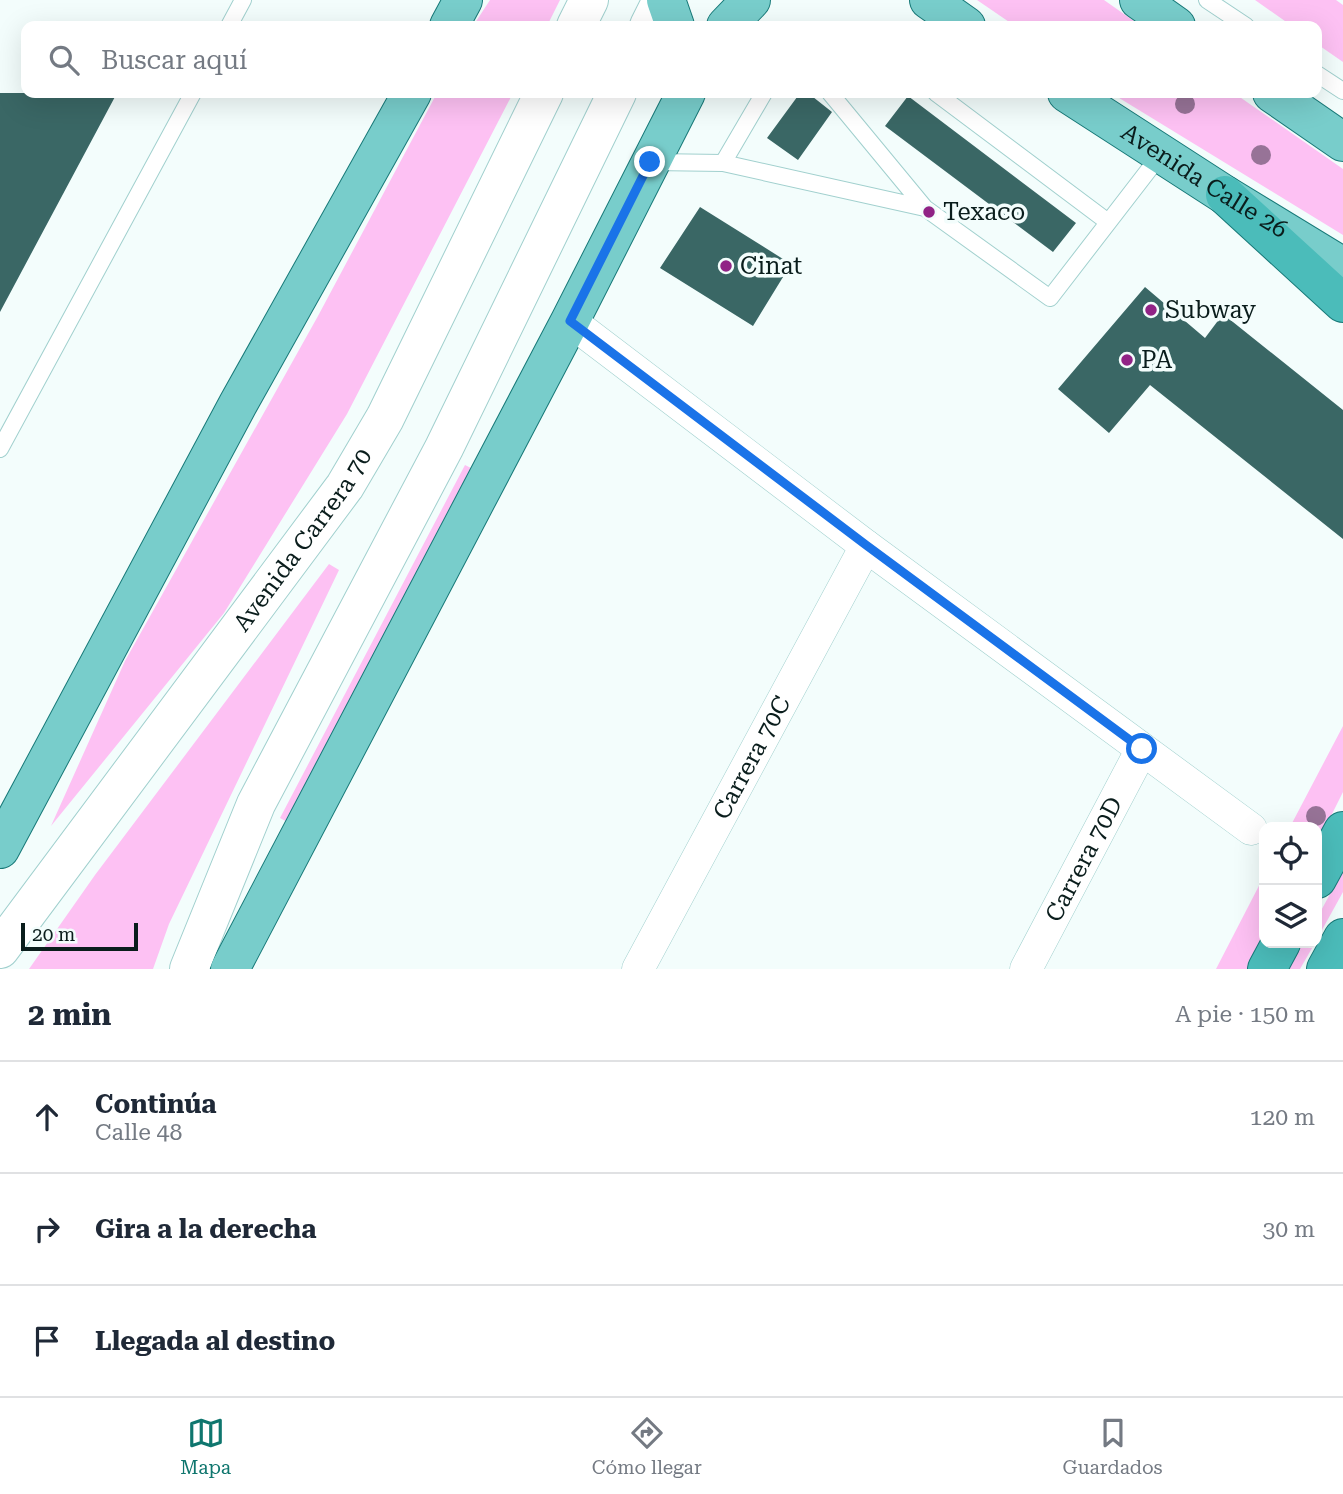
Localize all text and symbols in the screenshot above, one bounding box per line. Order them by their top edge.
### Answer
search box [21,21,1322,98]
icon: search [45,41,83,79]
text: Buscar aquí [101,45,247,75]
street label: Avenida Calle 26 [1116,118,1293,244]
route end [634,146,665,177]
place label: Texaco [943,198,1025,226]
marker: Texaco [921,204,937,220]
place label: Cinat [740,252,802,280]
marker: Cinat [718,258,734,274]
place label: Subway [1165,296,1257,324]
marker: Subway [1143,302,1159,318]
place label: PA [1141,346,1172,374]
marker: PA [1119,352,1135,368]
street label: Avenida Carrera 70 [228,444,378,637]
street label: Carrera 70C [707,691,796,824]
route start [1126,733,1157,764]
street label: Carrera 70D [1039,792,1128,926]
map controls [1259,822,1322,948]
button: locate [1259,822,1322,885]
button: layers [1259,885,1322,948]
scale bar [21,920,138,952]
text: 20 m [32,923,75,946]
text: 2 min [28,997,111,1032]
text: A pie · 150 m [1175,1001,1315,1028]
text: Continúa [95,1089,217,1119]
icon: ahead [28,1098,66,1136]
text: 120 m [1250,1104,1315,1131]
text: Calle 48 [95,1119,182,1146]
icon: right [28,1210,66,1248]
text: Gira a la derecha [95,1214,316,1244]
text: 30 m [1262,1216,1315,1243]
icon: arrive [28,1322,66,1360]
text: Llegada al destino [95,1326,335,1356]
tab: Mapa [180,1414,231,1479]
tab: Cómo llegar [592,1414,702,1479]
tab: Guardados [1062,1414,1163,1479]

